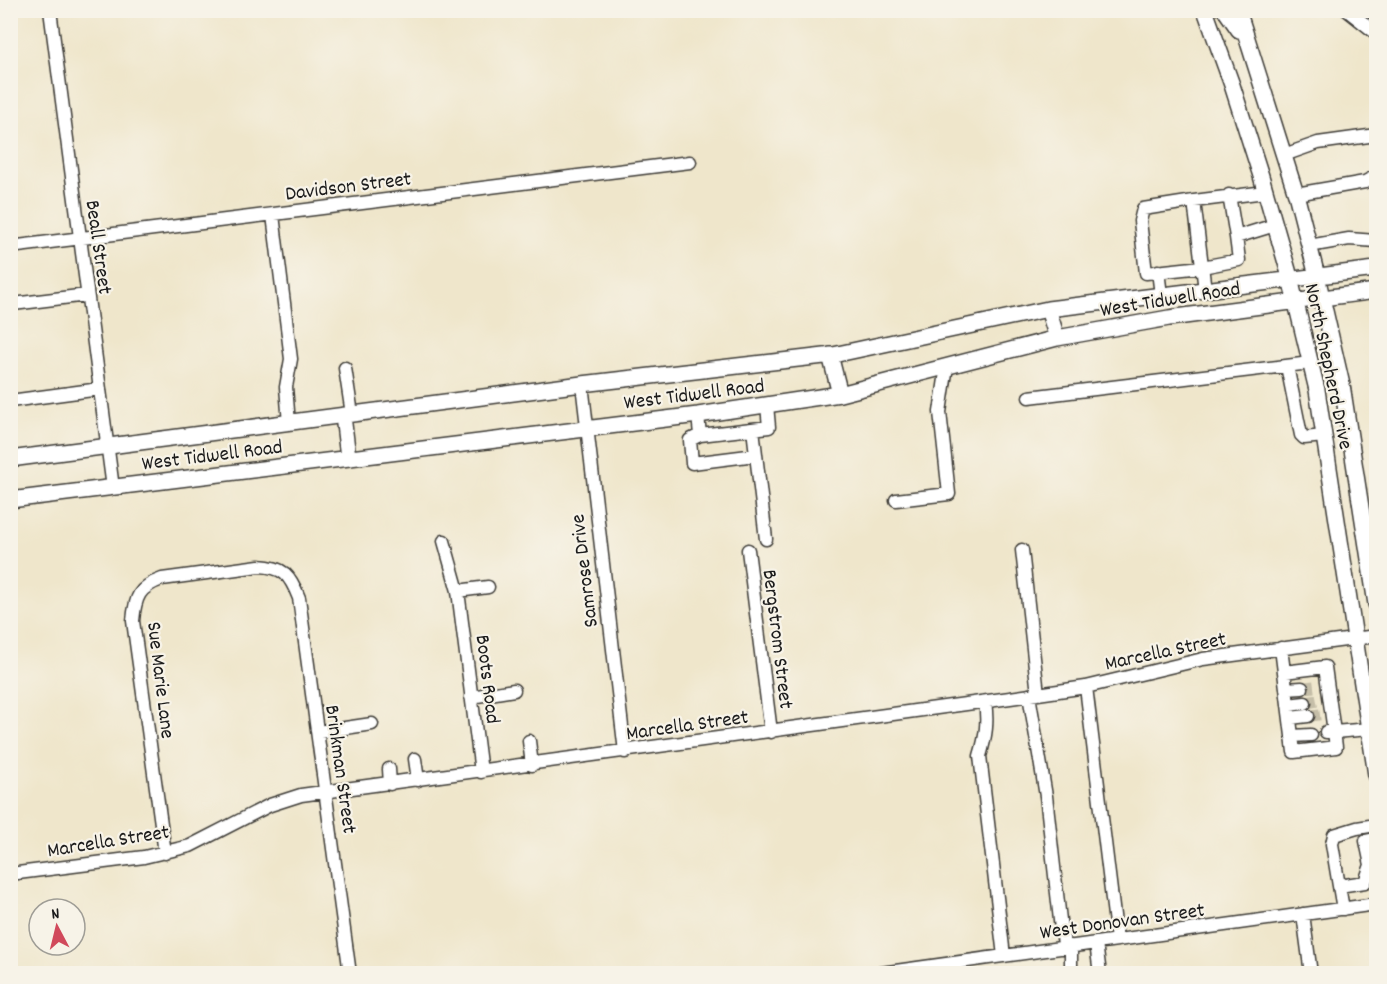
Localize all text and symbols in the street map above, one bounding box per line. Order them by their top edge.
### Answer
street label: Davidson Street [284,165,413,211]
street label: Beall Street [76,198,119,297]
street label: West Tidwell Road [1098,275,1243,327]
street label: North Shepherd Drive [1295,281,1359,453]
street label: West Tidwell Road [622,372,766,419]
street label: West Tidwell Road [140,433,284,480]
street label: Samrose Drive [564,512,608,629]
street label: Bergstrom Street [753,568,799,711]
street label: Sue Marie Lane [137,620,181,741]
street label: Marcella Street [1102,625,1229,680]
street label: Boots Road [466,633,506,726]
street label: Brinkman Street [315,703,363,836]
street label: Marcella Street [624,704,751,750]
street label: Marcella Street [45,818,172,867]
north arrow [27,897,87,957]
street label: West Donovan Street [1038,897,1207,949]
text: N [50,903,61,926]

